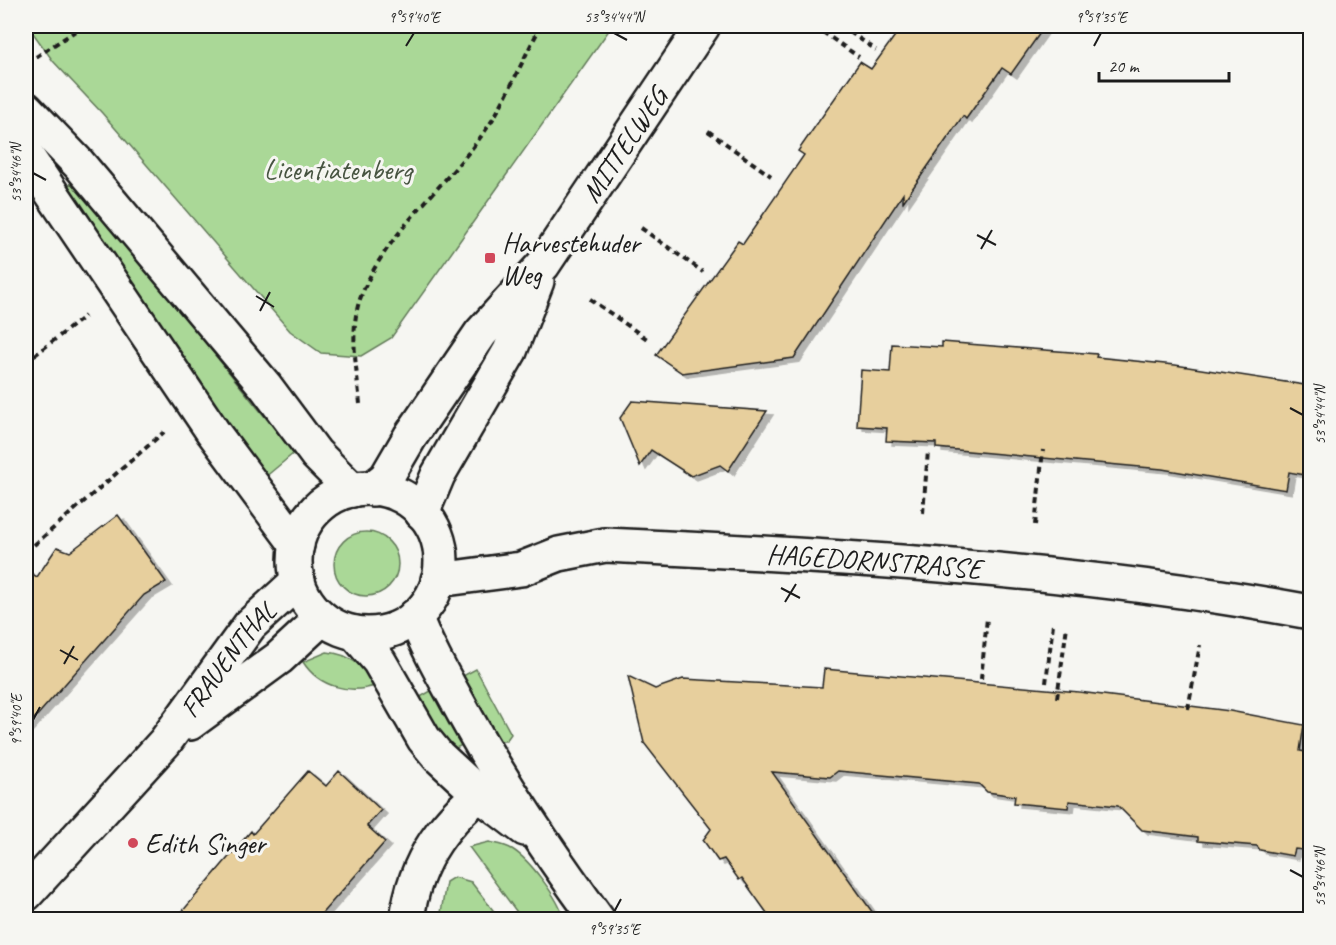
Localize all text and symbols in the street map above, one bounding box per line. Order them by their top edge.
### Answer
text: 9°59'40"E [388,8,442,27]
text: 53°34'44"N [584,8,647,27]
text: 9°59'35"E [1075,8,1129,27]
scale bar [1099,45,1230,83]
text: 20 m [1108,55,1141,77]
street label: MITTELWEG [573,78,677,209]
text: 53°34'46"N [7,140,26,203]
park label: Licentiatenberg [264,152,414,187]
place label: Harvestehuder Weg [502,225,643,292]
marker: Harvestehuder Weg [483,251,497,265]
text: 53°34'44"N [1311,382,1330,445]
street label: HAGEDORNSTRASSE [766,536,987,587]
street label: FRAUENTHAL [172,593,284,724]
text: 9°59'40"E [7,692,26,746]
place label: Edith Singer [145,826,267,861]
marker: Edith Singer [126,836,140,850]
text: 53°34'46"N [1311,844,1330,907]
text: 9°59'35"E [588,920,642,939]

